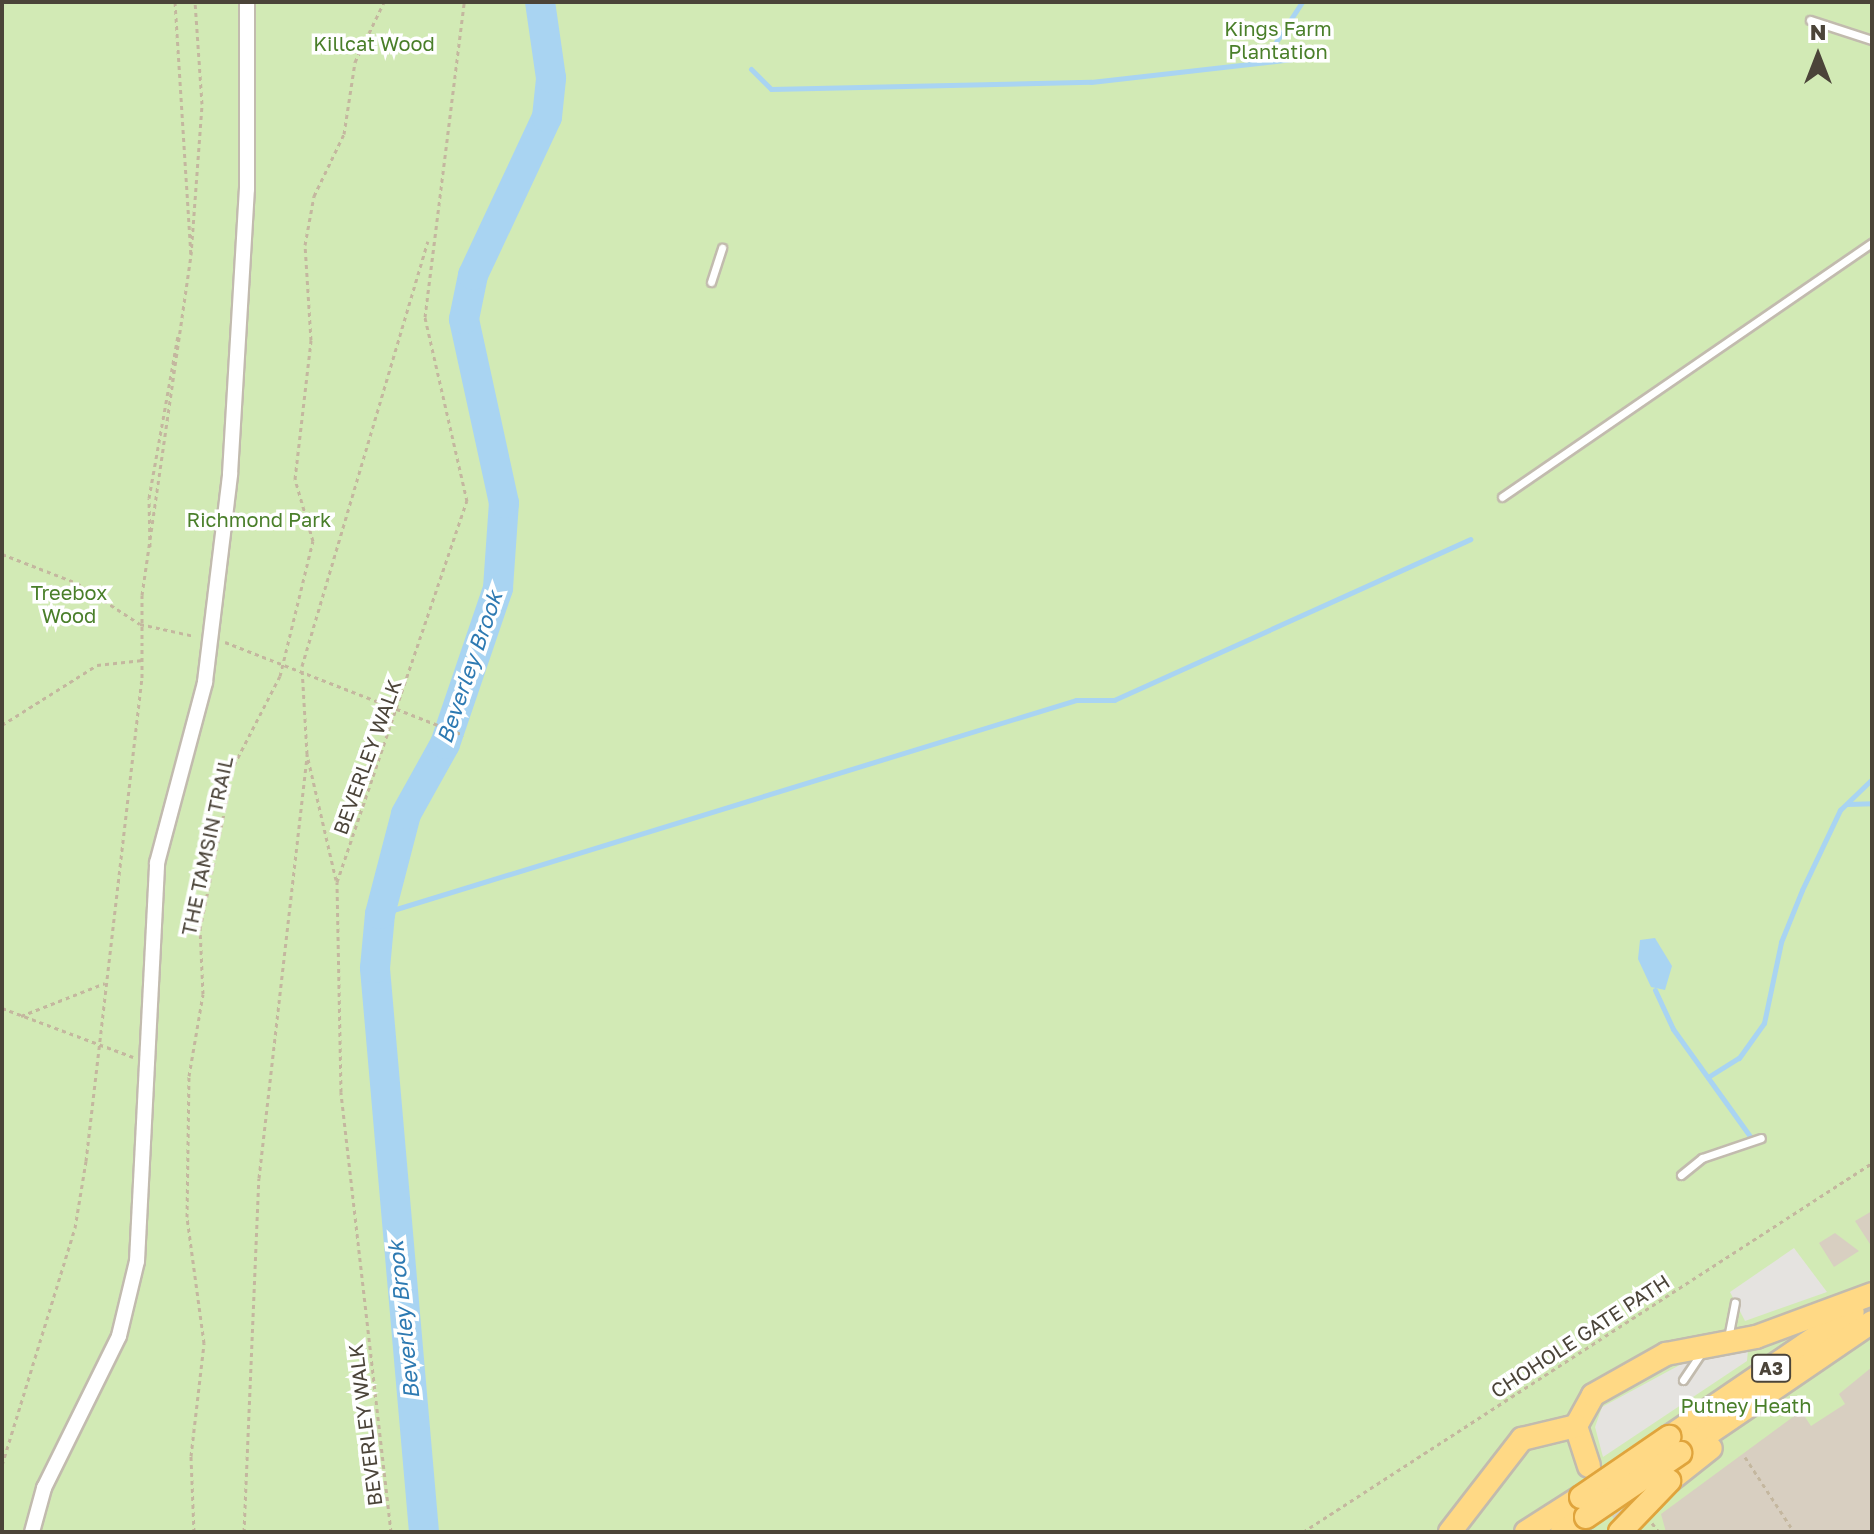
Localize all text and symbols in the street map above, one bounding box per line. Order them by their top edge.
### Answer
north arrow [1778,16,1858,96]
park label: Kings Farm Plantation [1224,17,1332,64]
text: N [1810,18,1826,45]
park label: Killcat Wood [313,31,435,55]
park label: Richmond Park [187,507,331,531]
park label: Treebox Wood [31,580,107,627]
water label: Beverley Brook [431,587,507,747]
street label: BEVERLEY WALK [328,676,406,838]
street label: THE TAMSIN TRAIL [176,754,238,938]
water label: Beverley Brook [382,1239,424,1401]
street label: CHOHOLE GATE PATH [1486,1269,1674,1403]
street label: BEVERLEY WALK [343,1343,387,1507]
road number: A3 [1751,1354,1791,1382]
park label: Putney Heath [1680,1393,1812,1417]

